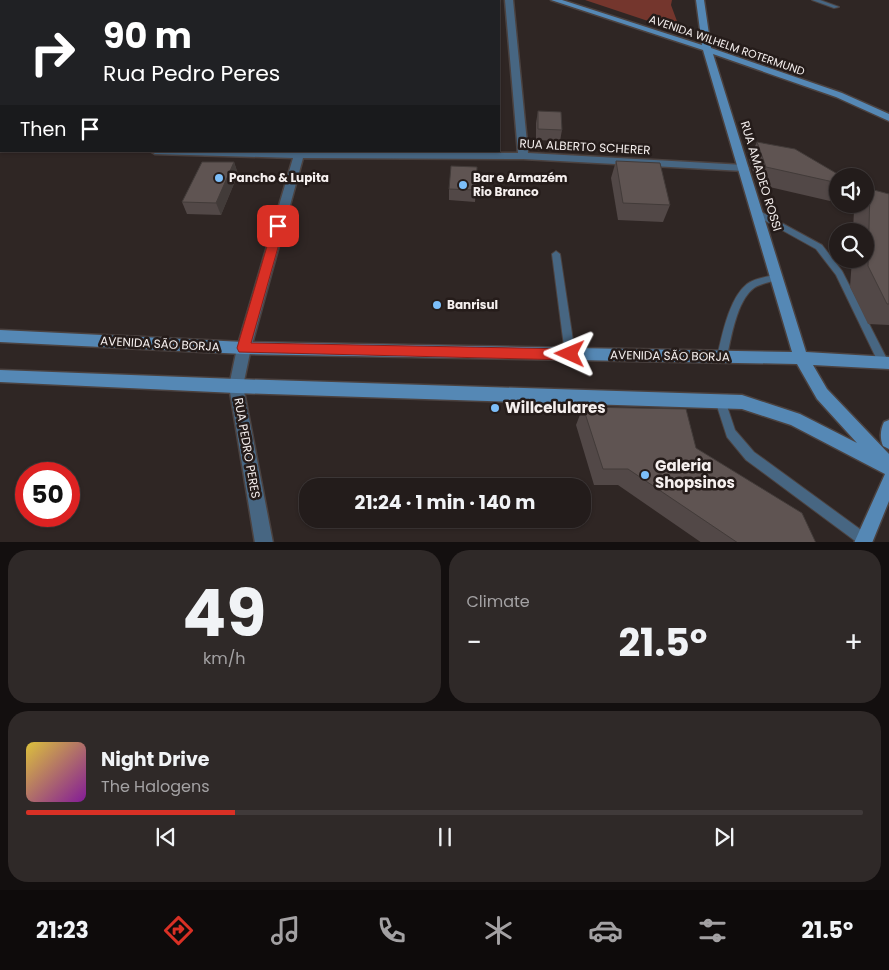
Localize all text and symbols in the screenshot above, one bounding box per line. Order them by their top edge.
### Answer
text: 90 m [103,11,192,60]
street label: AVENIDA WILHELM ROTERMUND [647,11,807,79]
icon: right [20,20,85,85]
text: Rua Pedro Peres [103,58,280,89]
icon: arrive [76,115,104,143]
text: Then [20,116,66,143]
street label: RUA AMADEO ROSSI [737,119,786,233]
street label: RUA ALBERTO SCHERER [519,135,651,158]
map controls [829,168,874,268]
button: sound [829,168,874,213]
place label: Pancho & Lupita [229,169,329,186]
place label: Bar e Armazém Rio Branco [473,169,568,200]
marker: Pancho & Lupita [213,172,225,184]
marker: Bar e Armazém Rio Branco [457,179,469,191]
pin [257,205,299,247]
icon: arrive [264,212,292,240]
button: search [829,223,874,268]
place label: Banrisul [447,296,498,313]
marker: Banrisul [431,299,443,311]
position arrow [543,327,595,379]
street label: AVENIDA SÃO BORJA [100,332,220,355]
street label: AVENIDA SÃO BORJA [610,346,730,365]
street label: RUA PEDRO PERES [230,396,265,500]
place label: Willcelulares [505,397,606,418]
marker: Willcelulares [489,402,501,414]
place label: Galeria Shopsinos [655,455,735,493]
speed limit sign: 50 [15,462,80,527]
marker: Galeria Shopsinos [639,469,651,481]
text: 21:24 · 1 min · 140 m [355,489,535,516]
text: 49 [182,568,266,659]
text: Climate [467,590,530,613]
text: 21.5° [618,616,707,669]
text: − [467,623,482,662]
text: + [844,623,863,662]
text: km/h [203,647,246,670]
text: Night Drive [101,746,210,773]
text: The Halogens [101,775,209,798]
icon: previous [152,823,180,851]
icon: pause [431,823,459,851]
icon: next [710,823,738,851]
icon: directions [161,913,196,948]
icon: music [268,913,303,948]
icon: phone [374,913,409,948]
icon: climate [481,913,516,948]
icon: car [588,913,623,948]
icon: filters [695,913,730,948]
text: 21:23 [36,915,89,946]
text: 21.5° [802,915,853,946]

